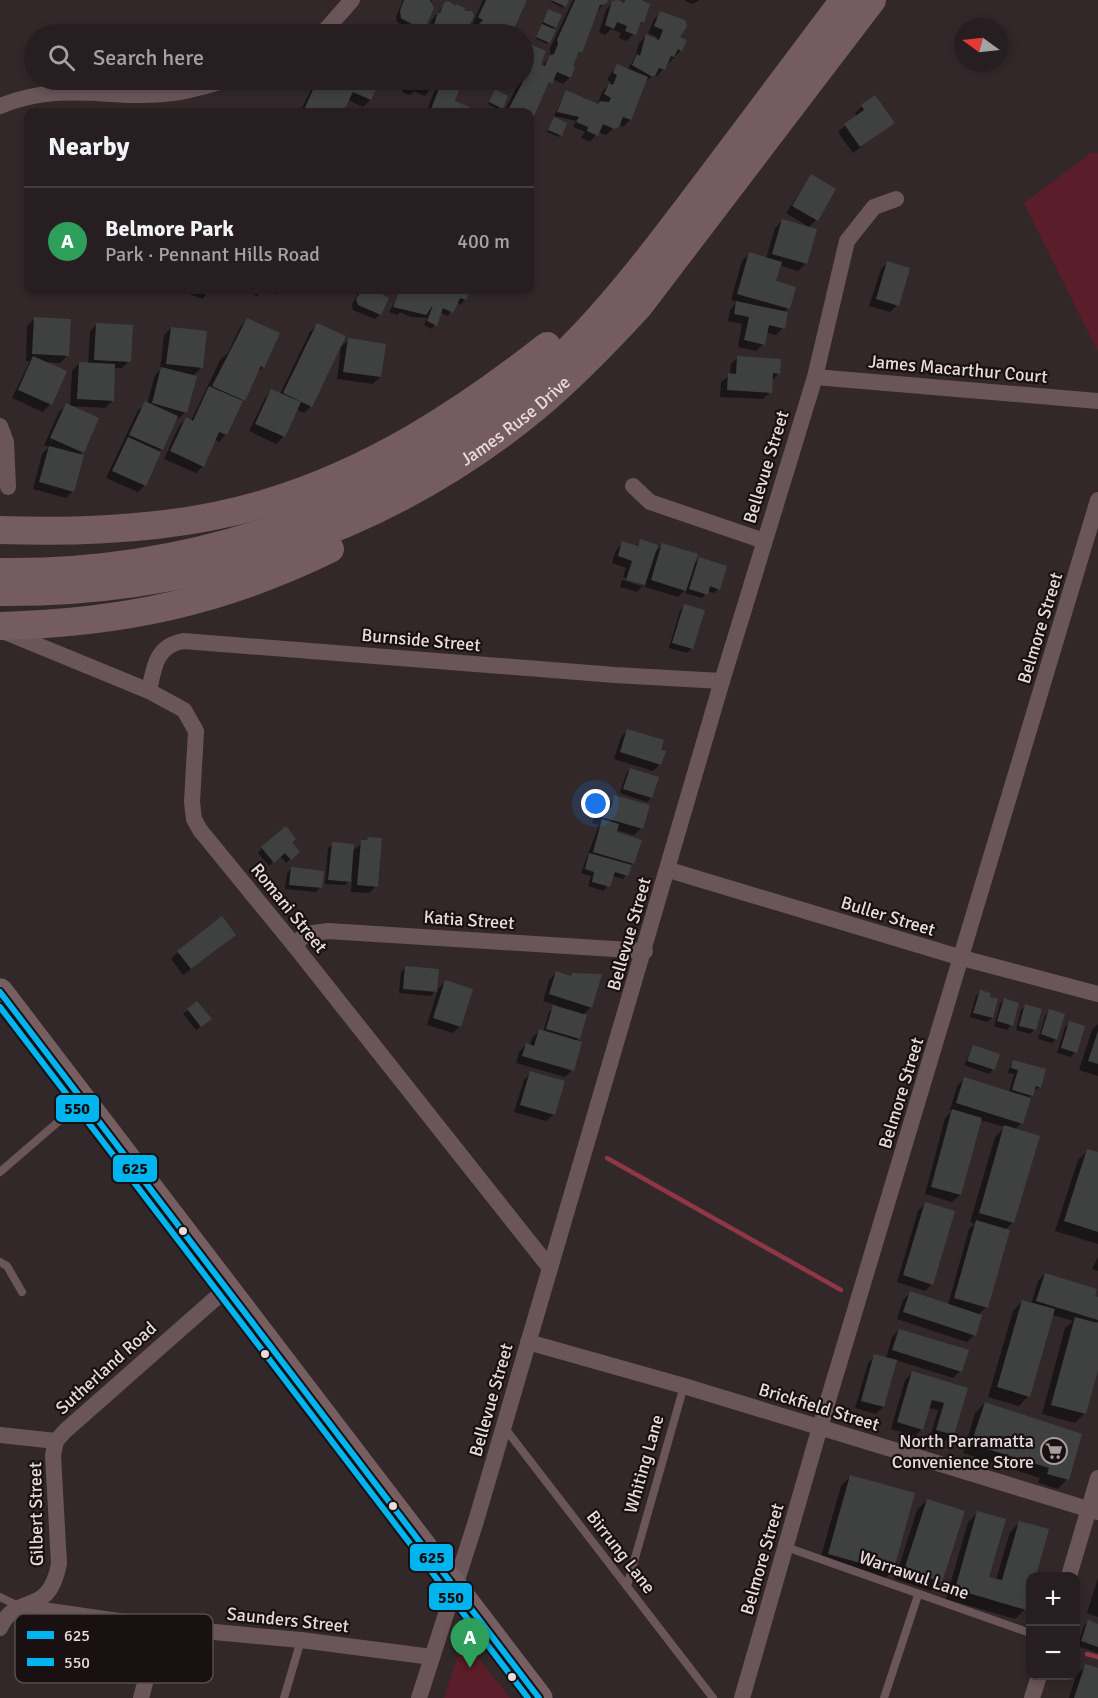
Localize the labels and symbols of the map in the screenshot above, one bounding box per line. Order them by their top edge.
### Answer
north arrow [954,18,1008,72]
street label: James Macarthur Court [867,350,1049,388]
street label: James Ruse Drive [456,371,575,470]
street label: Bellevue Street [738,408,794,526]
street label: Belmore Street [1013,570,1067,686]
street label: Burnside Street [361,624,481,656]
your location [581,789,610,818]
street label: Romani Street [246,859,332,957]
street label: Bellevue Street [602,875,656,993]
street label: Buller Street [838,891,938,941]
street label: Katia Street [423,906,515,934]
street label: Belmore Street [874,1035,928,1151]
line badge: 550 [55,1094,100,1123]
text: 550 [64,1099,90,1119]
line badge: 625 [112,1154,158,1183]
text: 625 [122,1159,148,1179]
unlabelled marker [177,1225,189,1237]
street label: Sutherland Road [51,1317,161,1419]
street label: Bellevue Street [464,1341,518,1459]
unlabelled marker [259,1348,271,1360]
street label: Brickfield Street [756,1378,882,1436]
street label: Whiting Lane [619,1412,669,1516]
place label: North Parramatta Convenience Store [892,1430,1034,1473]
supermarket icon: North Parramatta Convenience Store [1039,1436,1069,1466]
street label: Gilbert Street [24,1462,48,1566]
unlabelled marker [387,1500,399,1512]
street label: Belmore Street [736,1501,788,1617]
street label: Birrung Lane [582,1506,660,1598]
line badge: 625 [409,1543,454,1572]
street label: Warrawul Lane [856,1546,972,1604]
text: 625 [419,1548,445,1568]
line badge: 550 [428,1582,473,1611]
text: 550 [438,1588,464,1608]
street label: Saunders Street [226,1603,350,1637]
legend [15,1614,213,1683]
pin: A [450,1618,490,1668]
text: 625 [64,1626,90,1646]
text: 550 [64,1653,90,1673]
unlabelled marker [506,1671,518,1683]

